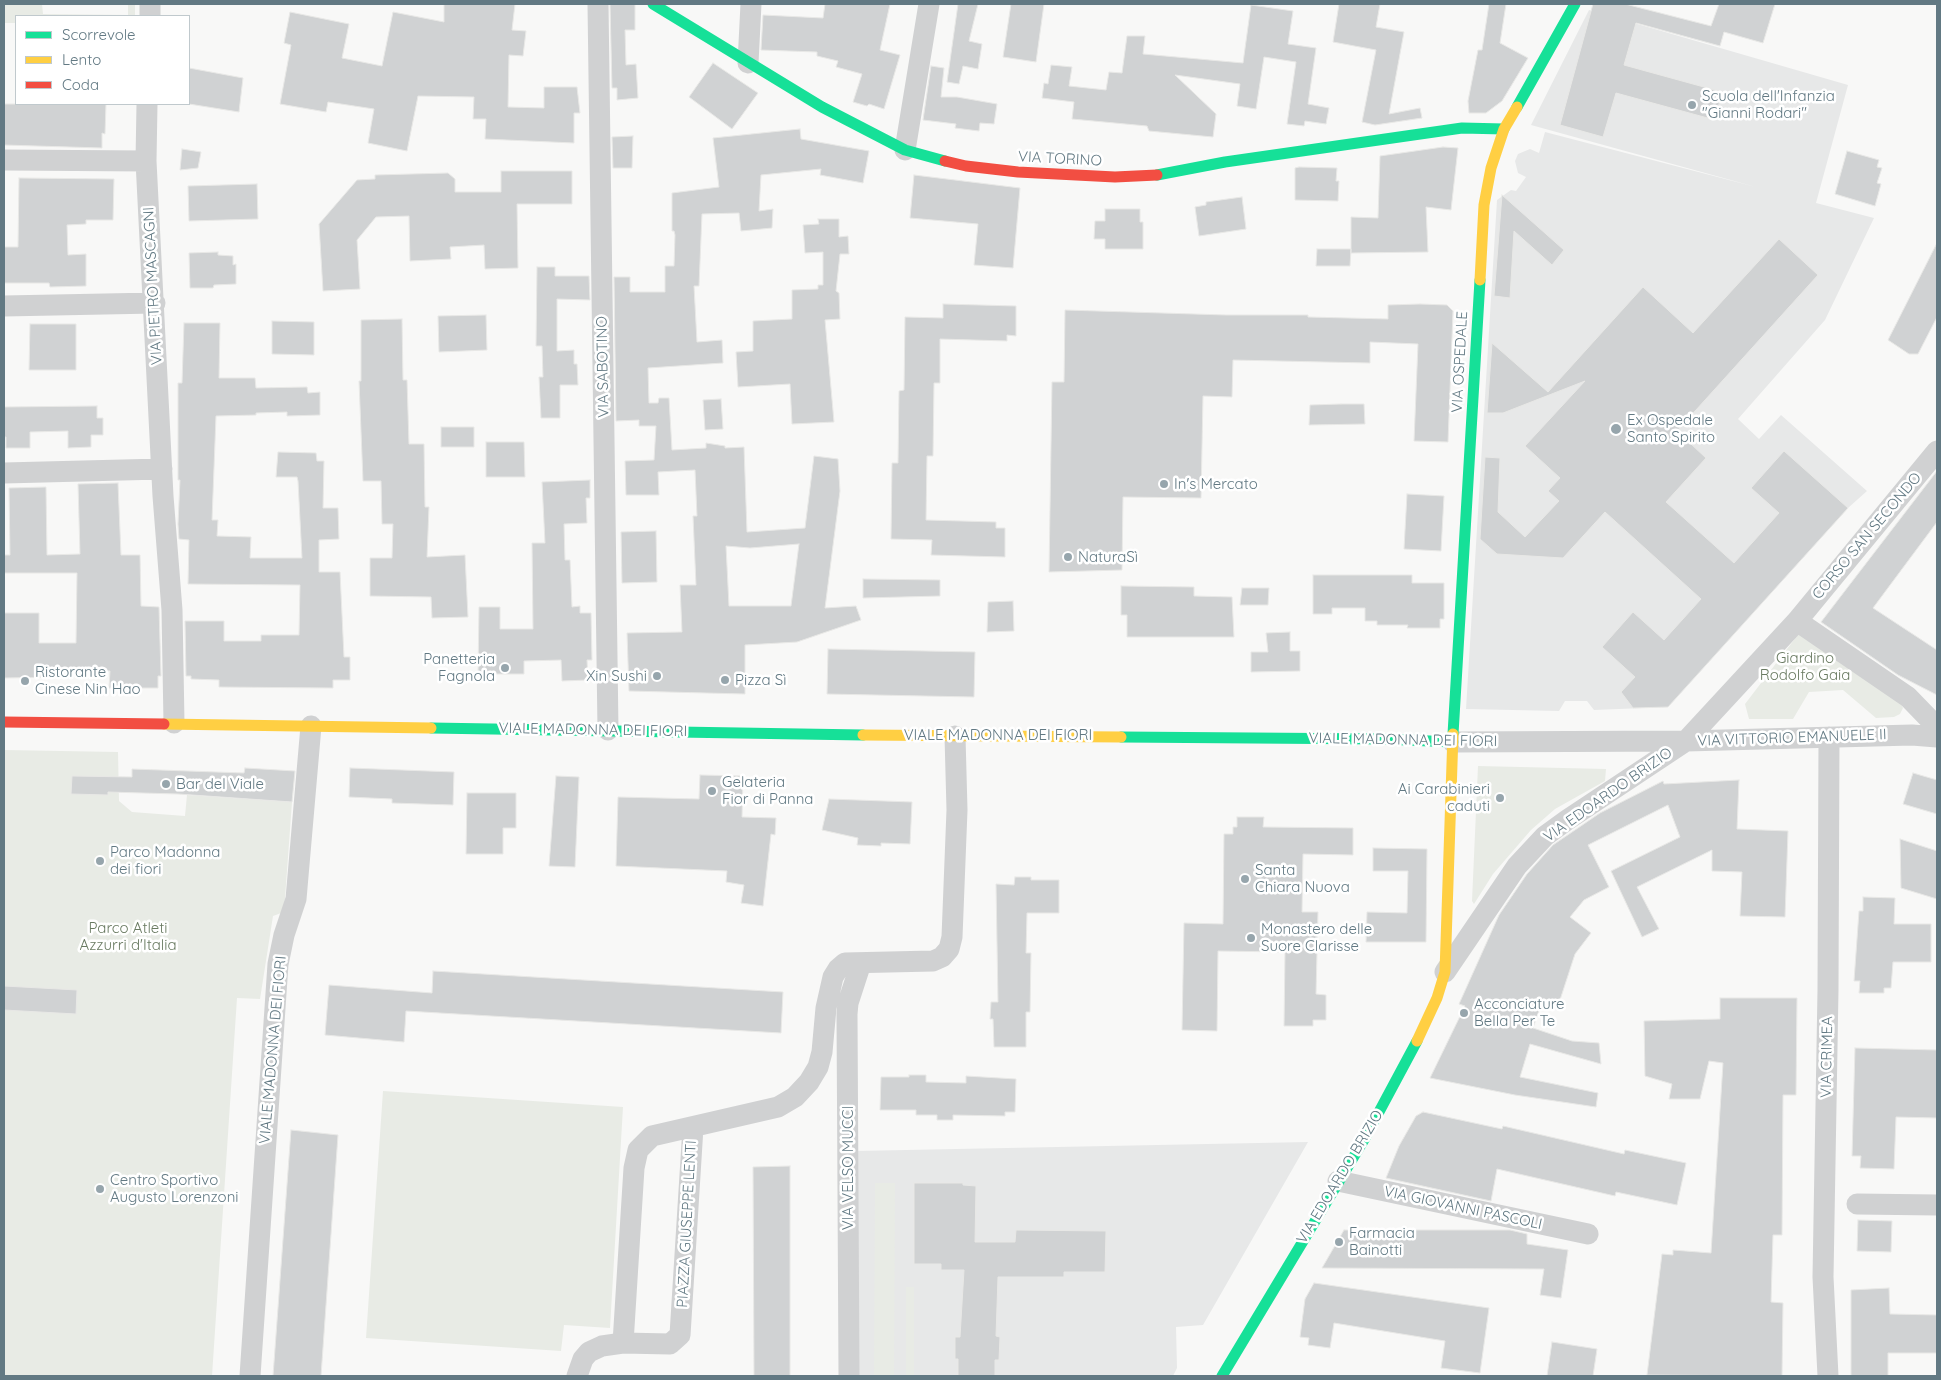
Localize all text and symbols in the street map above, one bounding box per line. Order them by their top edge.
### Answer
legend [15,15,190,105]
text: Scorrevole [62,25,136,44]
text: Lento [62,50,101,69]
text: Coda [62,75,99,94]
place label: Scuola dell'Infanzia "Gianni Rodari" [1702,87,1835,122]
marker: Scuola dell'Infanzia "Gianni Rodari" [1686,99,1698,111]
street label: VIA TORINO [1018,148,1102,170]
street label: VIA PIETRO MASCAGNI [140,206,166,366]
street label: VIA OSPEDALE [1448,311,1472,413]
street label: VIA SABOTINO [593,316,613,418]
place label: Ex Ospedale Santo Spirito [1627,411,1715,446]
marker: Ex Ospedale Santo Spirito [1609,422,1623,436]
street label: CORSO SAN SECONDO [1809,469,1925,603]
place label: In's Mercato [1174,475,1258,493]
marker: In's Mercato [1158,478,1170,490]
place label: NaturaSì [1078,548,1138,566]
marker: NaturaSì [1062,551,1074,563]
park label: Giardino Rodolfo Gaia [1760,649,1850,684]
place label: Panetteria Fagnola [423,650,495,685]
marker: Panetteria Fagnola [499,662,511,674]
place label: Ristorante Cinese Nin Hao [35,663,141,698]
place label: Xin Sushi [586,667,647,685]
marker: Xin Sushi [651,670,663,682]
place label: Pizza Sì [735,671,786,689]
marker: Pizza Sì [719,674,731,686]
marker: Ristorante Cinese Nin Hao [19,675,31,687]
street label: VIALE MADONNA DEI FIORI [498,719,688,741]
street label: VIALE MADONNA DEI FIORI [904,726,1092,744]
street label: VIA VITTORIO EMANUELE II [1697,726,1887,750]
street label: VIALE MADONNA DEI FIORI [1308,729,1498,751]
street label: VIA EDOARDO BRIZIO [1540,744,1676,846]
place label: Gelateria Fior di Panna [722,773,813,808]
place label: Bar del Viale [176,775,264,793]
marker: Bar del Viale [160,778,172,790]
place label: Ai Carabinieri caduti [1398,780,1490,815]
marker: Gelateria Fior di Panna [706,785,718,797]
marker: Ai Carabinieri caduti [1494,792,1506,804]
place label: Parco Madonna dei fiori [110,843,220,878]
marker: Parco Madonna dei fiori [94,855,106,867]
place label: Santa Chiara Nuova [1255,861,1350,896]
marker: Santa Chiara Nuova [1239,873,1251,885]
park label: Parco Atleti Azzurri d'Italia [79,919,177,954]
place label: Monastero delle Suore Clarisse [1261,920,1372,955]
marker: Monastero delle Suore Clarisse [1245,932,1257,944]
street label: VIALE MADONNA DEI FIORI [256,955,290,1145]
place label: Acconciature Bella Per Te [1474,995,1565,1030]
marker: Acconciature Bella Per Te [1458,1007,1470,1019]
street label: VIA CRIMEA [1817,1016,1837,1098]
street label: VIA VELSO MUCCI [839,1106,857,1230]
street label: VIA EDOARDO BRIZIO [1293,1107,1387,1247]
street label: PIAZZA GIUSEPPE LENTI [674,1140,700,1308]
place label: Centro Sportivo Augusto Lorenzoni [110,1171,239,1206]
street label: VIA GIOVANNI PASCOLI [1382,1182,1544,1234]
marker: Centro Sportivo Augusto Lorenzoni [94,1183,106,1195]
place label: Farmacia Bainotti [1349,1224,1415,1259]
marker: Farmacia Bainotti [1333,1236,1345,1248]

